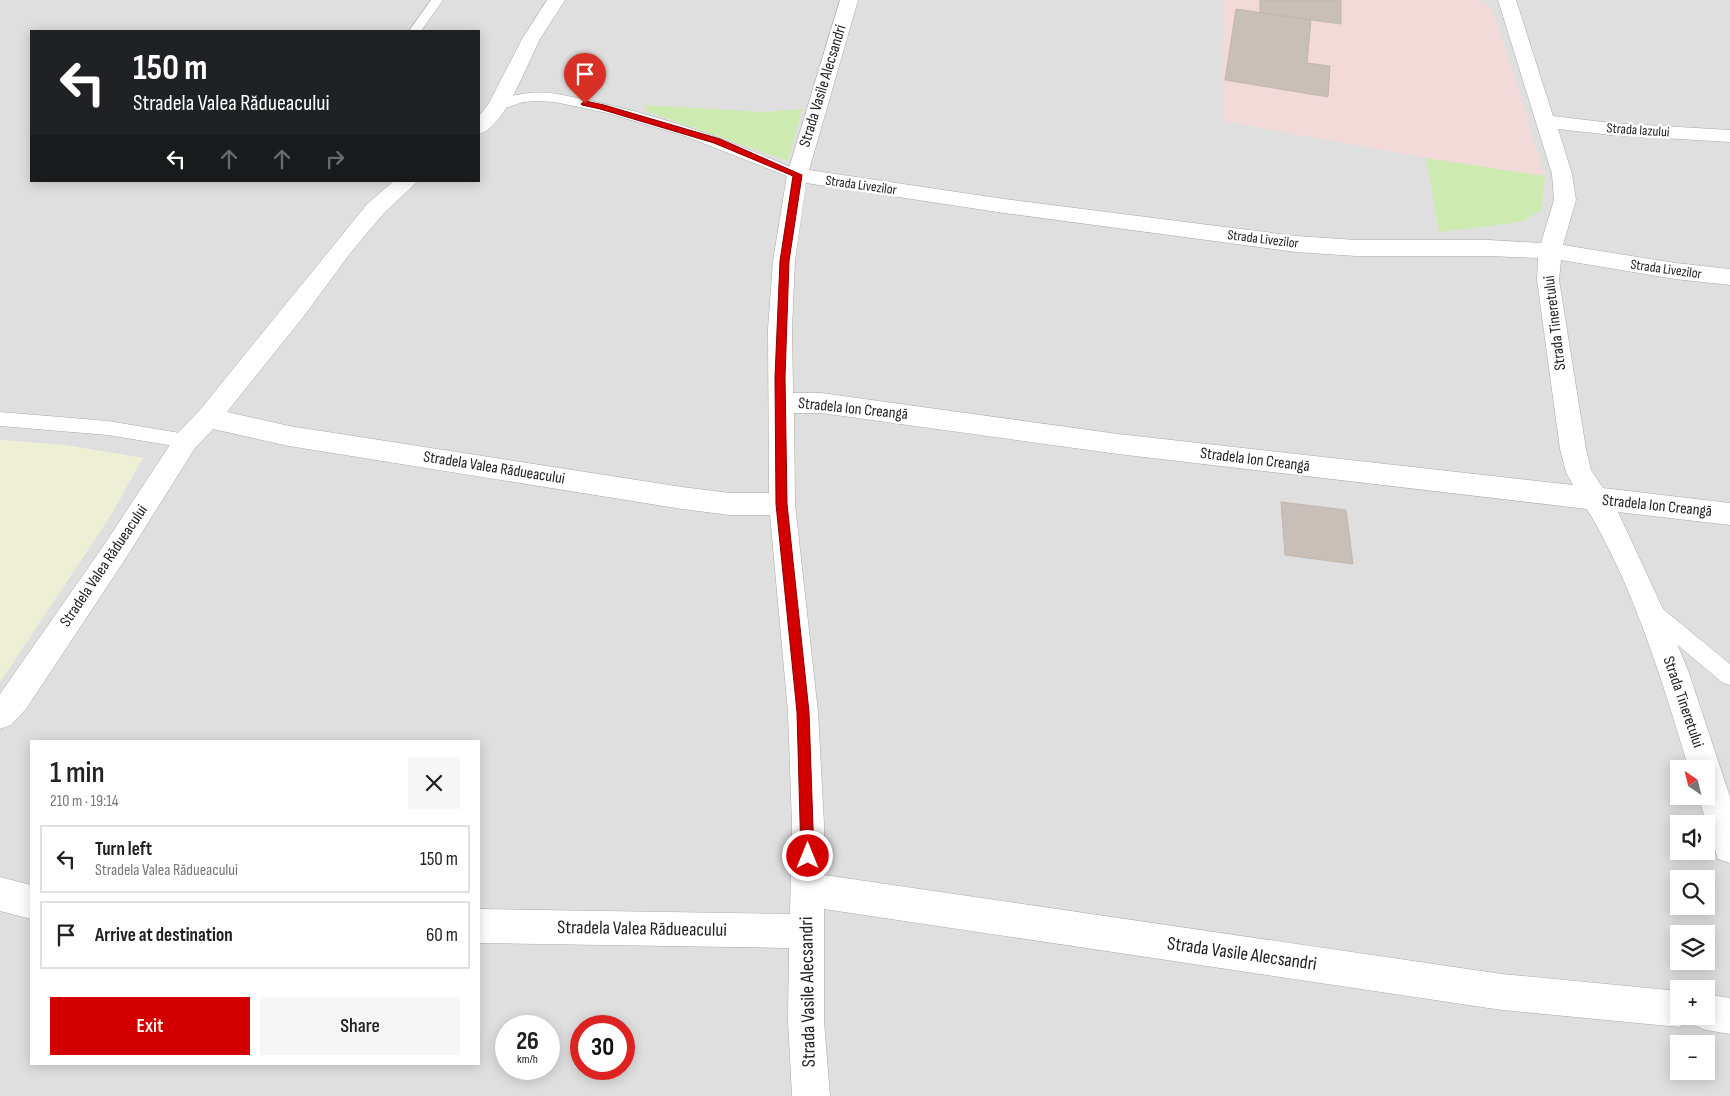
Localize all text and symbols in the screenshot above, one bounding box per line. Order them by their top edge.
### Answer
street label: Strada Vasile Alecsandri [795,23,851,149]
text: 150 m [133,47,207,90]
icon: left [50,50,115,115]
pin [564,53,606,104]
icon: arrive [571,60,599,88]
text: Stradela Valea Rădueacului [133,90,330,117]
street label: Strada Iazului [1606,119,1670,141]
icon: left [162,145,190,173]
icon: ahead [215,145,243,173]
icon: ahead [268,145,296,173]
icon: right [321,145,349,173]
street label: Strada Livezilor [824,172,898,198]
street label: Strada Livezilor [1226,226,1300,252]
street label: Strada Livezilor [1629,256,1703,282]
street label: Strada Tineretului [1540,275,1570,371]
street label: Stradela Ion Creangă [797,394,909,424]
street label: Stradela Ion Creangă [1199,444,1311,476]
street label: Stradela Valea Rădueacului [422,447,566,489]
street label: Stradela Ion Creangă [1601,491,1713,521]
street label: Stradela Valea Rădueacului [56,501,152,631]
street label: Strada Tineretului [1659,654,1708,750]
text: 1 min [50,755,105,791]
button: close [408,757,460,809]
north arrow [1670,760,1715,805]
map controls [1670,760,1715,1080]
text: 210 m · 19:14 [50,792,118,811]
button: sound [1670,815,1715,860]
position arrow [781,829,833,881]
text: Turn left [95,838,152,861]
icon: left [52,845,80,873]
text: 150 m [420,848,458,871]
text: Stradela Valea Rădueacului [95,861,238,880]
button: search [1670,870,1715,915]
street label: Stradela Valea Rădueacului [557,916,727,942]
street label: Strada Vasile Alecsandri [795,916,821,1068]
icon: arrive [52,921,80,949]
text: Arrive at destination [95,924,233,947]
text: 60 m [426,924,458,947]
button: layers [1670,925,1715,970]
street label: Strada Vasile Alecsandri [1166,932,1318,976]
button: + [1670,980,1715,1025]
button: Exit [50,997,250,1055]
button: Share [260,997,460,1055]
speed limit sign: 30 [570,1015,635,1080]
text: 26 [516,1026,539,1057]
button: − [1670,1035,1715,1080]
text: km/h [517,1052,538,1067]

